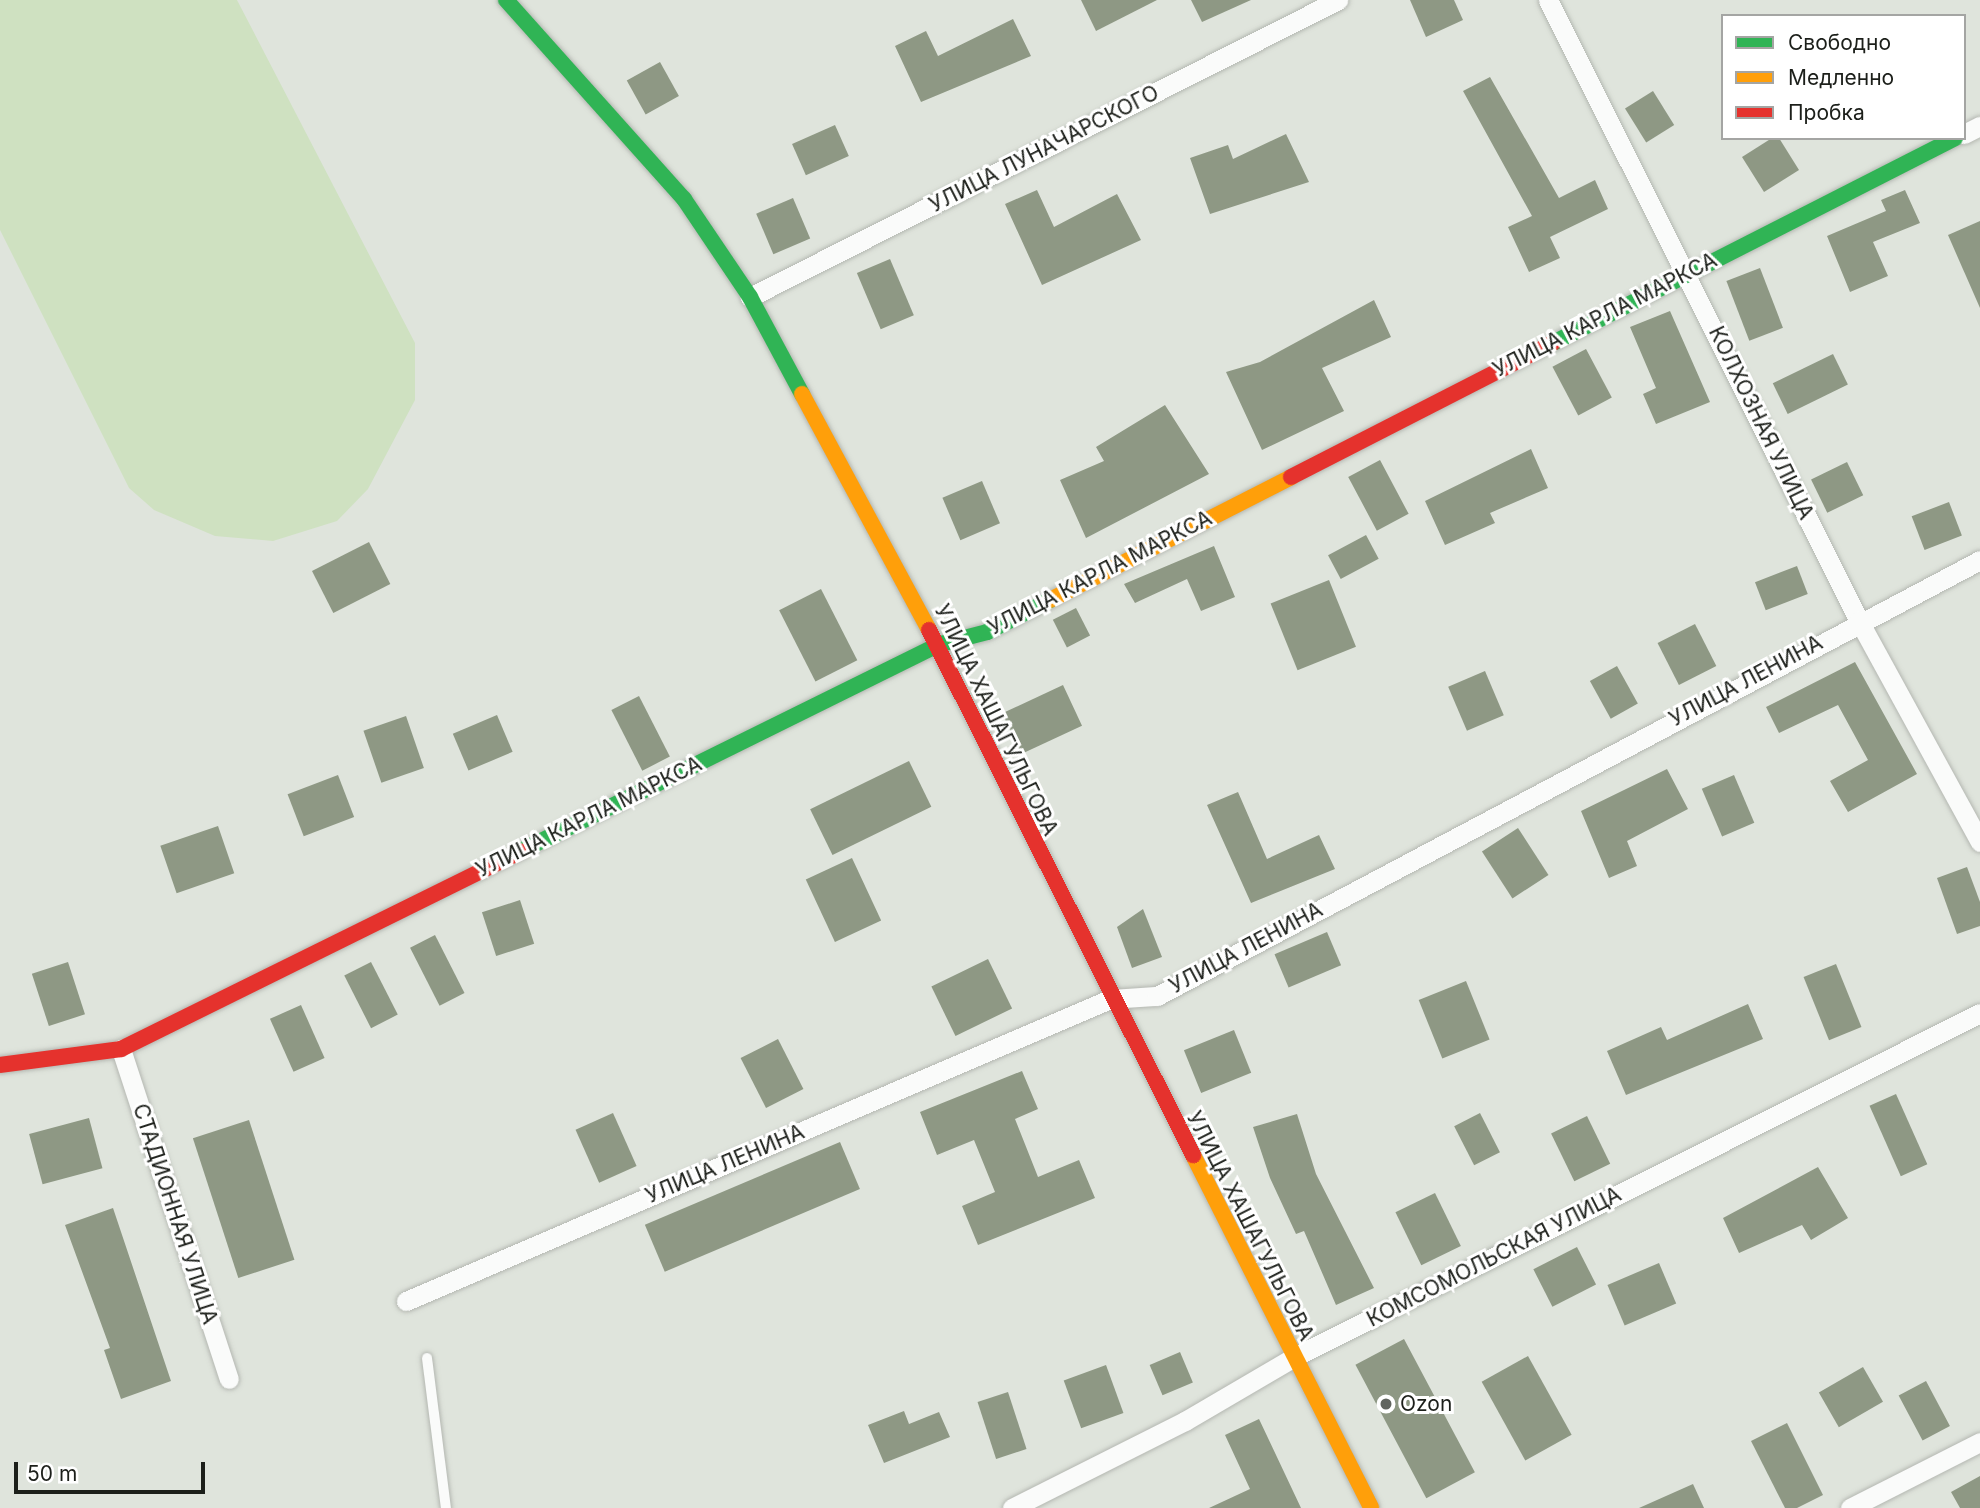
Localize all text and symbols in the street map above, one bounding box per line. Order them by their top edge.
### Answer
legend [1721,14,1966,140]
text: Свободно [1788,30,1891,55]
text: Медленно [1788,65,1894,90]
street label: УЛИЦА ЛУНАЧАРСКОГО [925,80,1163,218]
text: Пробка [1788,100,1865,125]
street label: УЛИЦА КАРЛА МАРКСА [1489,247,1721,383]
street label: КОЛХОЗНАЯ УЛИЦА [1703,322,1819,524]
street label: УЛИЦА КАРЛА МАРКСА [984,505,1216,641]
street label: УЛИЦА ХАШАГУЛЬГОВА [929,600,1063,840]
street label: УЛИЦА ЛЕНИНА [1665,630,1827,732]
street label: УЛИЦА КАРЛА МАРКСА [472,751,706,883]
street label: УЛИЦА ЛЕНИНА [1165,897,1327,999]
street label: СТАДИОННАЯ УЛИЦА [127,1101,223,1327]
street label: УЛИЦА ХАШАГУЛЬГОВА [1181,1107,1319,1345]
street label: УЛИЦА ЛЕНИНА [642,1119,808,1209]
street label: КОМСОМОЛЬСКАЯ УЛИЦА [1363,1182,1625,1332]
place label: Ozon [1400,1391,1452,1417]
marker: Ozon [1378,1396,1394,1412]
scale bar [18,1448,208,1492]
text: 50 m [27,1461,77,1486]

